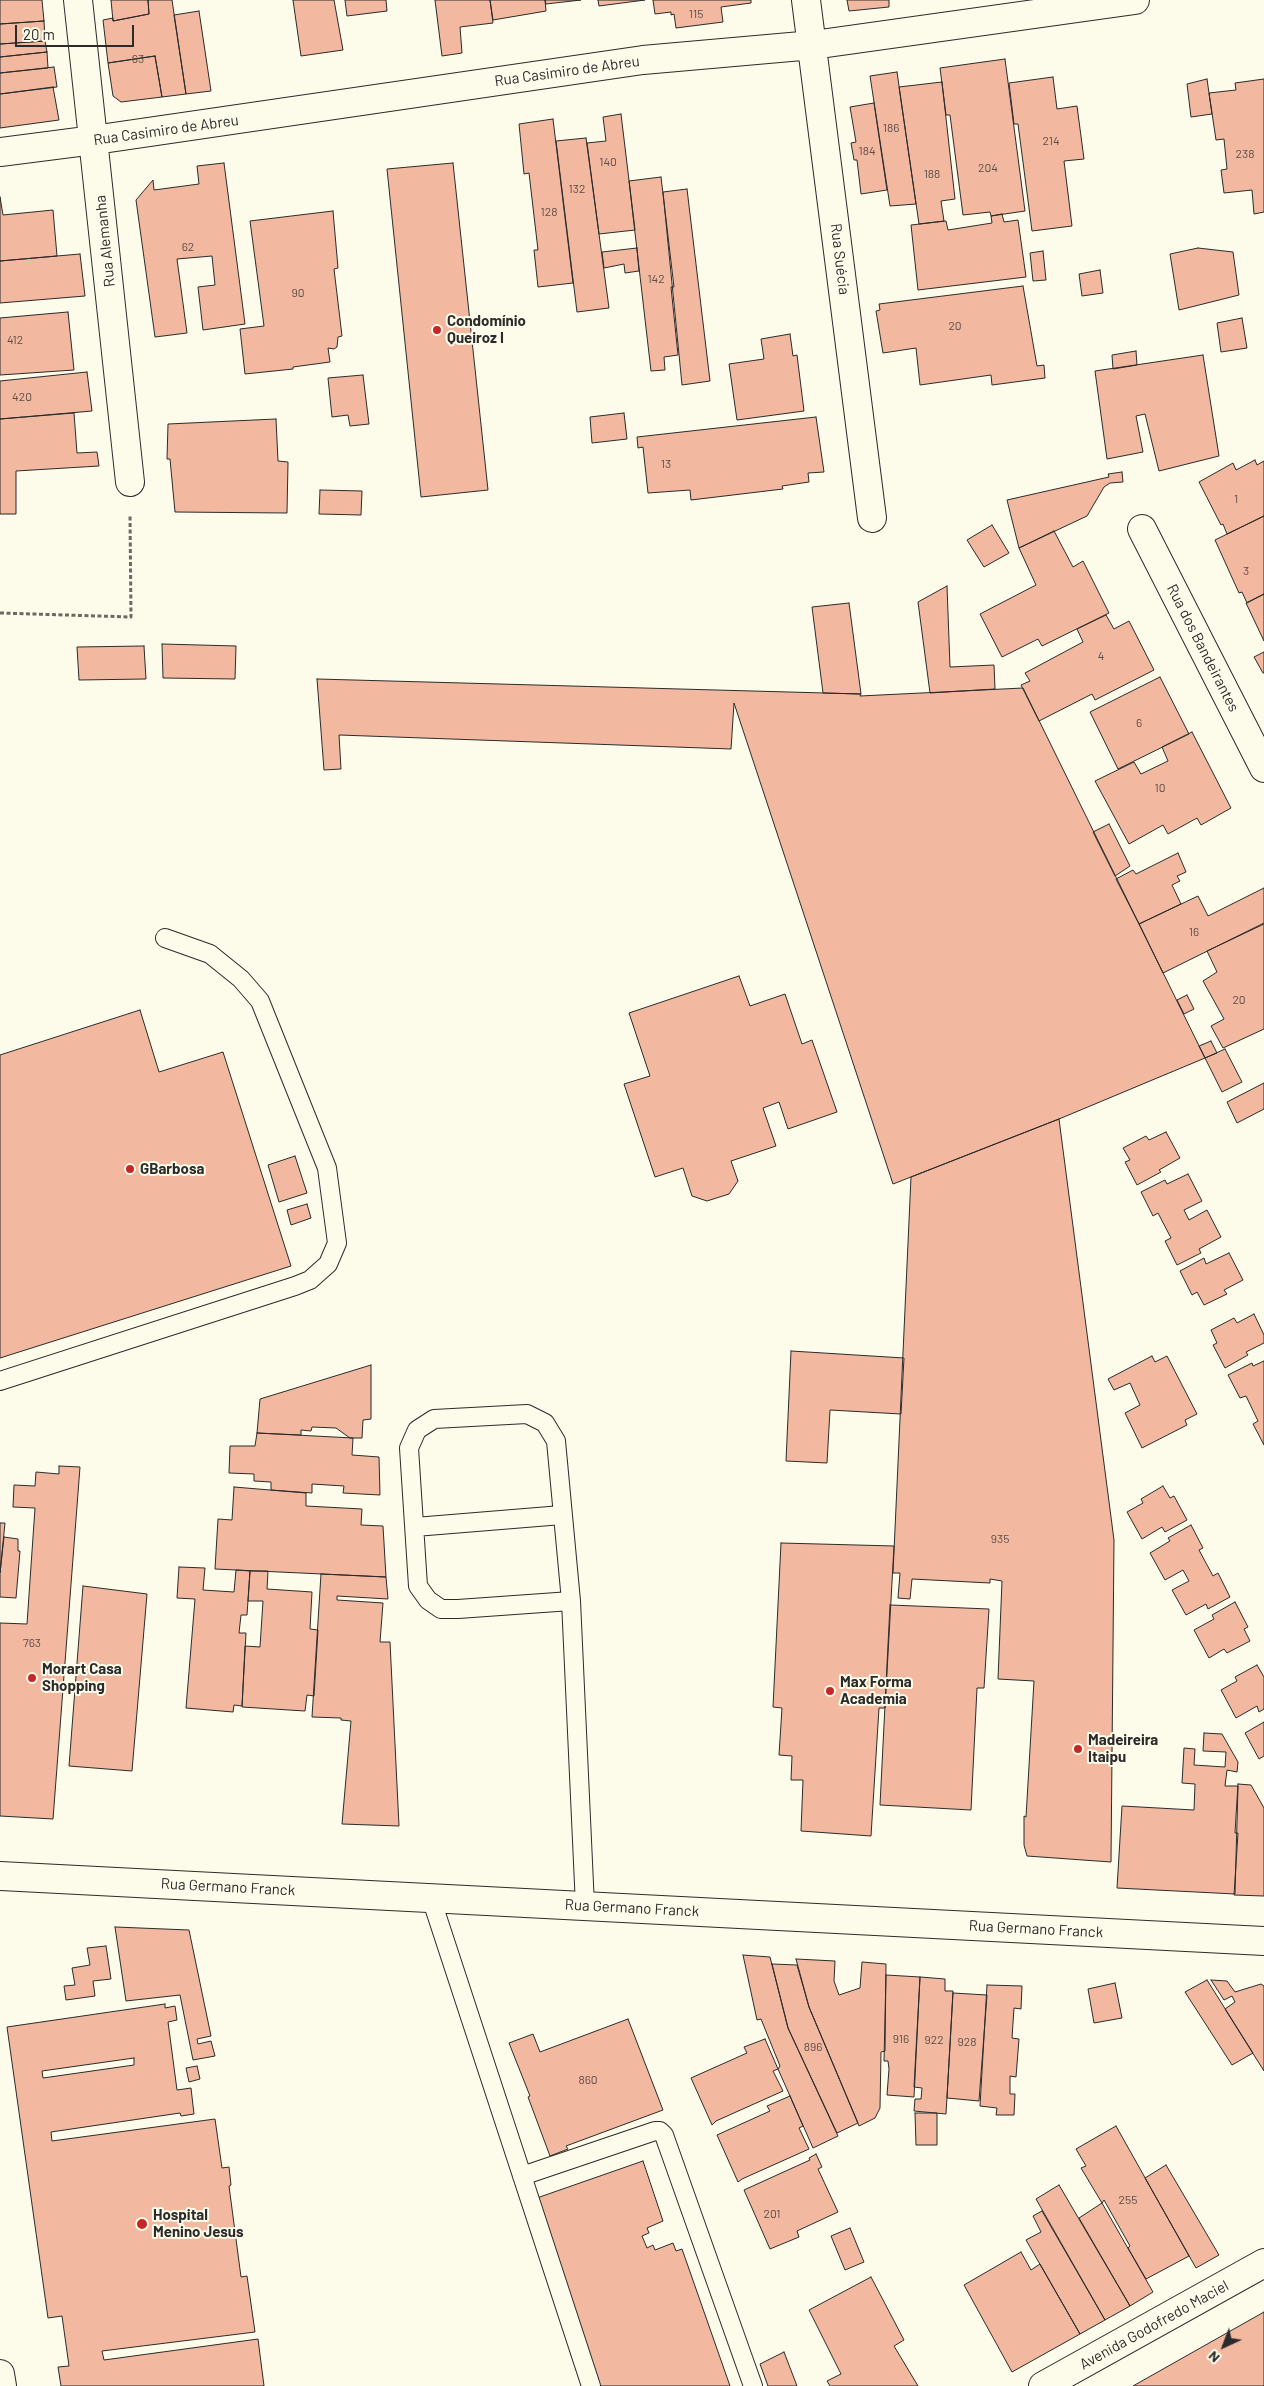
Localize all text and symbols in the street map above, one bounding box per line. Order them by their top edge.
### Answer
house number: 115 [689,7,703,21]
scale bar [18,15,136,47]
text: 20 m [23,25,55,43]
house number: 63 [132,52,144,66]
street label: Rua Casimiro de Abreu [493,52,641,90]
street label: Rua Casimiro de Abreu [92,111,240,149]
house number: 186 [883,121,899,135]
house number: 214 [1042,134,1060,148]
house number: 184 [858,144,876,158]
house number: 238 [1236,147,1254,161]
house number: 140 [599,155,617,169]
house number: 204 [978,161,998,175]
house number: 188 [924,167,940,181]
house number: 132 [569,182,585,196]
street label: Rua Alemanha [91,194,119,288]
house number: 128 [541,205,557,219]
street label: Rua Suécia [827,222,853,296]
house number: 62 [182,240,194,254]
house number: 142 [647,272,665,286]
house number: 90 [291,286,305,300]
place label: Condomínio Queiroz I [447,312,526,347]
house number: 20 [948,319,962,333]
marker: Condomínio Queiroz I [431,324,443,336]
house number: 412 [7,333,23,347]
house number: 420 [12,390,32,404]
house number: 13 [661,457,671,471]
house number: 1 [1234,492,1238,506]
house number: 3 [1243,564,1249,578]
street label: Rua dos Bandeirantes [1163,581,1243,715]
house number: 4 [1098,649,1104,663]
house number: 6 [1136,716,1142,730]
house number: 10 [1155,781,1165,795]
house number: 16 [1189,925,1199,939]
house number: 20 [1232,993,1246,1007]
place label: GBarbosa [140,1160,204,1178]
marker: GBarbosa [124,1163,136,1175]
house number: 935 [991,1532,1009,1546]
house number: 763 [23,1636,41,1650]
place label: Morart Casa Shopping [42,1660,122,1695]
marker: Morart Casa Shopping [26,1672,38,1684]
place label: Max Forma Academia [840,1673,912,1708]
marker: Max Forma Academia [824,1685,836,1697]
place label: Madeireira Itaipu [1088,1731,1158,1766]
marker: Madeireira Itaipu [1072,1743,1084,1755]
street label: Rua Germano Franck [160,1874,296,1900]
street label: Rua Germano Franck [564,1895,700,1921]
street label: Rua Germano Franck [968,1916,1104,1942]
house number: 916 [893,2032,909,2046]
house number: 922 [924,2033,944,2047]
house number: 928 [958,2035,976,2049]
house number: 896 [804,2040,822,2054]
house number: 860 [578,2073,598,2087]
house number: 255 [1119,2193,1137,2207]
place label: Hospital Menino Jesus [153,2206,244,2241]
house number: 201 [763,2207,781,2221]
marker: Hospital Menino Jesus [135,2217,149,2231]
street label: Avenida Godofredo Maciel [1076,2277,1232,2373]
north arrow [1199,2321,1249,2371]
text: N [1204,2348,1223,2367]

